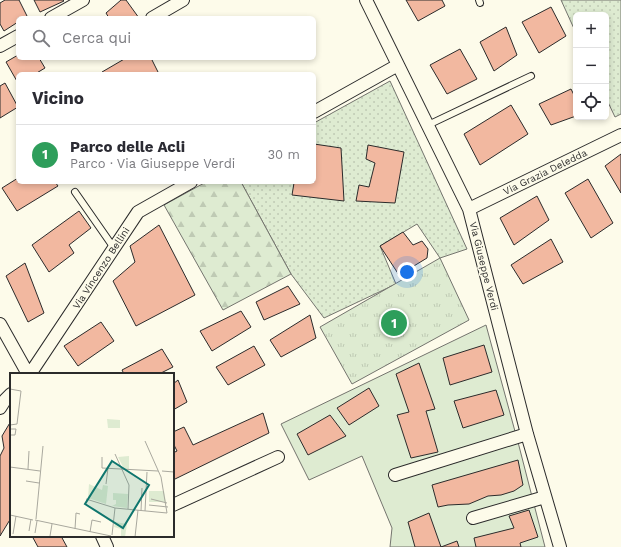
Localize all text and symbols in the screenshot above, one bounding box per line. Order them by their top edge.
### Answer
map controls [573,12,609,120]
button: + [573,12,609,48]
search box [16,16,316,60]
icon: search [30,27,52,49]
text: Cerca qui [62,29,131,47]
button: − [573,48,609,84]
button: locate [573,84,609,120]
text: Vicino [32,88,84,108]
text: Parco delle Acli [70,138,185,156]
text: 1 [42,147,48,162]
text: 30 m [268,147,300,162]
street label: Via Grazia Deledda [501,147,589,197]
text: Parco · Via Giuseppe Verdi [70,156,235,171]
street label: Via Giuseppe Verdi [468,220,500,312]
street label: Via Vincenzo Bellini [70,225,132,311]
your location [397,262,417,282]
pin: 1 [381,308,407,338]
inset map [10,373,174,537]

